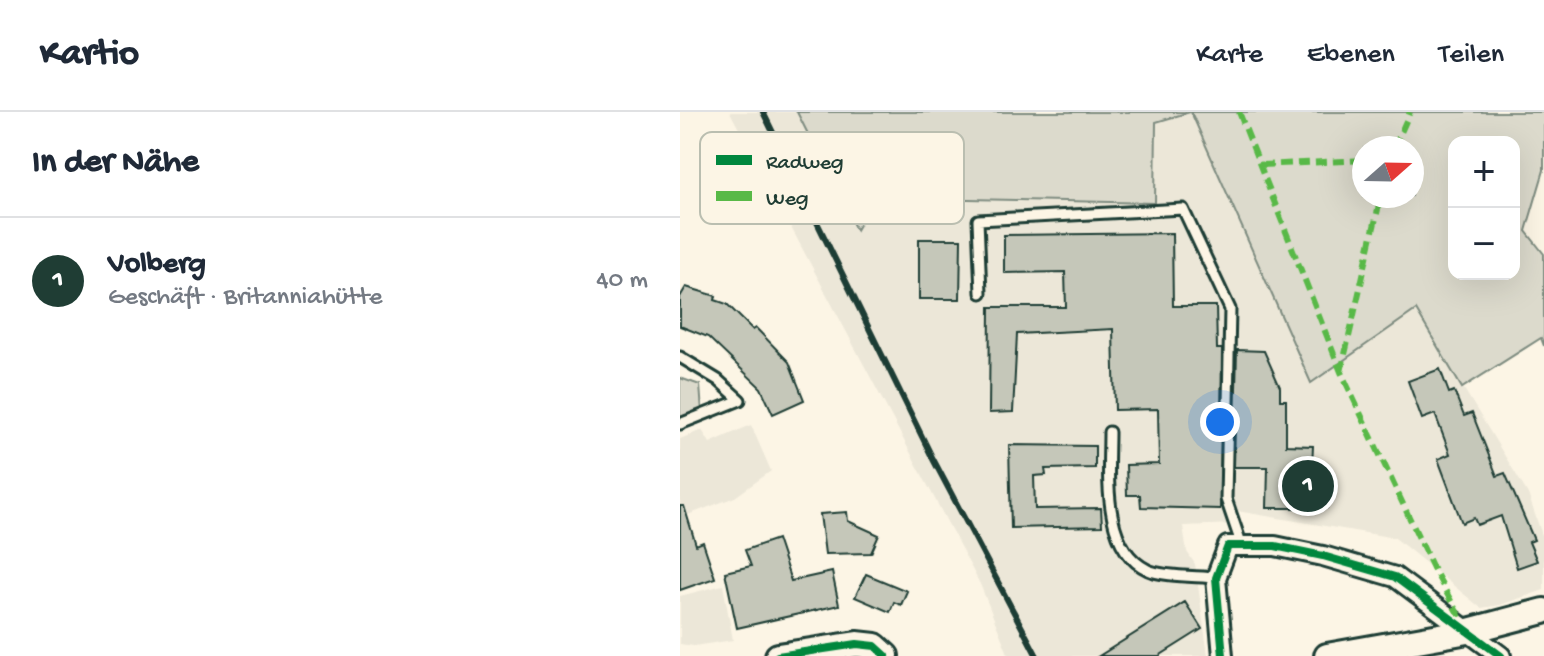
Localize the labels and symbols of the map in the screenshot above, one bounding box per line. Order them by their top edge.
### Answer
legend [700,132,964,224]
north arrow [1352,136,1424,208]
text: Radweg [766,151,844,177]
text: Weg [766,187,809,213]
your location [1200,402,1240,442]
pin: 1 [1282,456,1334,516]

